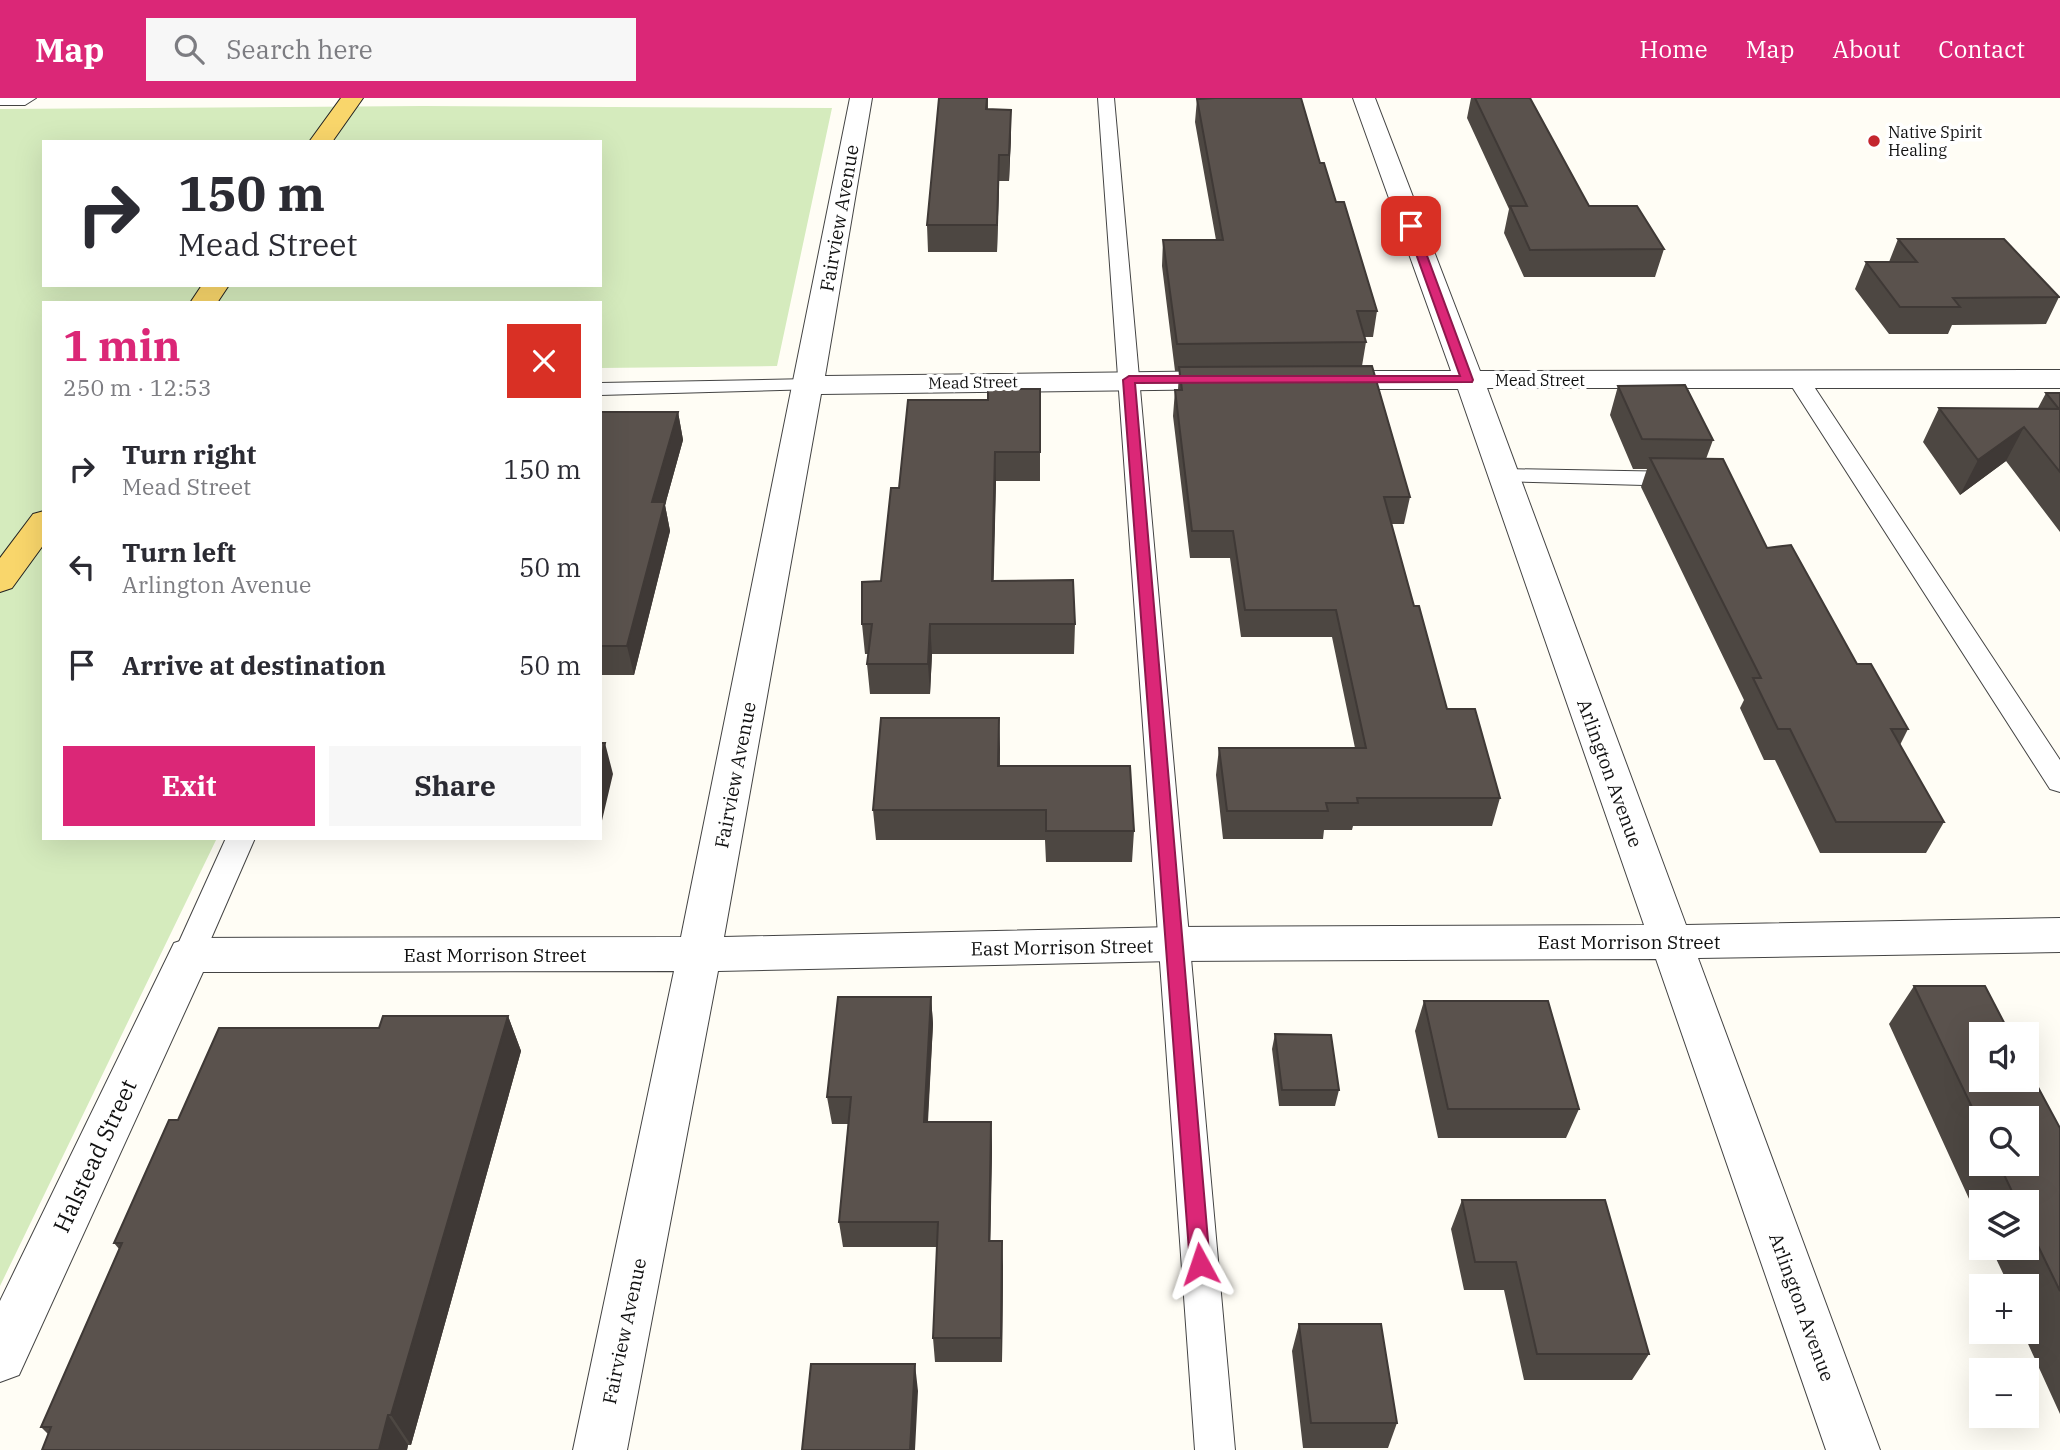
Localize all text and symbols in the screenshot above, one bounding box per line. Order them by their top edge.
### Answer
search box [146,18,636,81]
text: Map [35,28,104,71]
icon: search [170,30,208,68]
text: Search here [226,32,373,66]
text: Home [1640,33,1708,65]
text: Map [1746,33,1794,65]
text: About [1832,33,1900,65]
text: Contact [1938,33,2025,65]
place label: Native Spirit Healing [1888,122,1983,160]
marker: Native Spirit Healing [1866,133,1882,149]
street label: Fairview Avenue [814,143,864,293]
text: 150 m [178,161,325,224]
icon: right [63,168,154,259]
pin [1381,196,1441,256]
icon: arrive [1392,207,1430,245]
text: Mead Street [178,223,358,265]
text: 1 min [63,318,181,373]
button: close [507,324,581,398]
street label: Mead Street [1495,370,1585,390]
street label: Mead Street [928,371,1018,393]
text: 250 m · 12:53 [63,372,212,402]
text: Turn right [122,437,256,471]
icon: right [63,450,101,488]
text: 150 m [503,452,581,486]
text: Mead Street [122,471,251,501]
text: Turn left [122,535,236,569]
icon: left [63,548,101,586]
text: 50 m [519,550,581,584]
text: Arlington Avenue [122,569,311,599]
icon: arrive [63,646,101,684]
text: Arrive at destination [122,648,386,682]
text: 50 m [519,648,581,682]
street label: Arlington Avenue [1572,695,1648,851]
street label: Fairview Avenue [709,700,761,850]
button: Exit [63,746,315,826]
button: Share [329,746,581,826]
street label: East Morrison Street [1538,930,1721,954]
street label: East Morrison Street [970,933,1154,961]
street label: East Morrison Street [404,943,587,967]
map controls [1969,1022,2039,1428]
button: sound [1969,1022,2039,1092]
street label: Halstead Street [45,1074,143,1237]
button: search [1969,1106,2039,1176]
button: layers [1969,1190,2039,1260]
position arrow [1163,1227,1237,1301]
street label: Arlington Avenue [1764,1229,1840,1385]
street label: Fairview Avenue [597,1256,651,1406]
button: + [1969,1274,2039,1344]
button: − [1969,1358,2039,1428]

